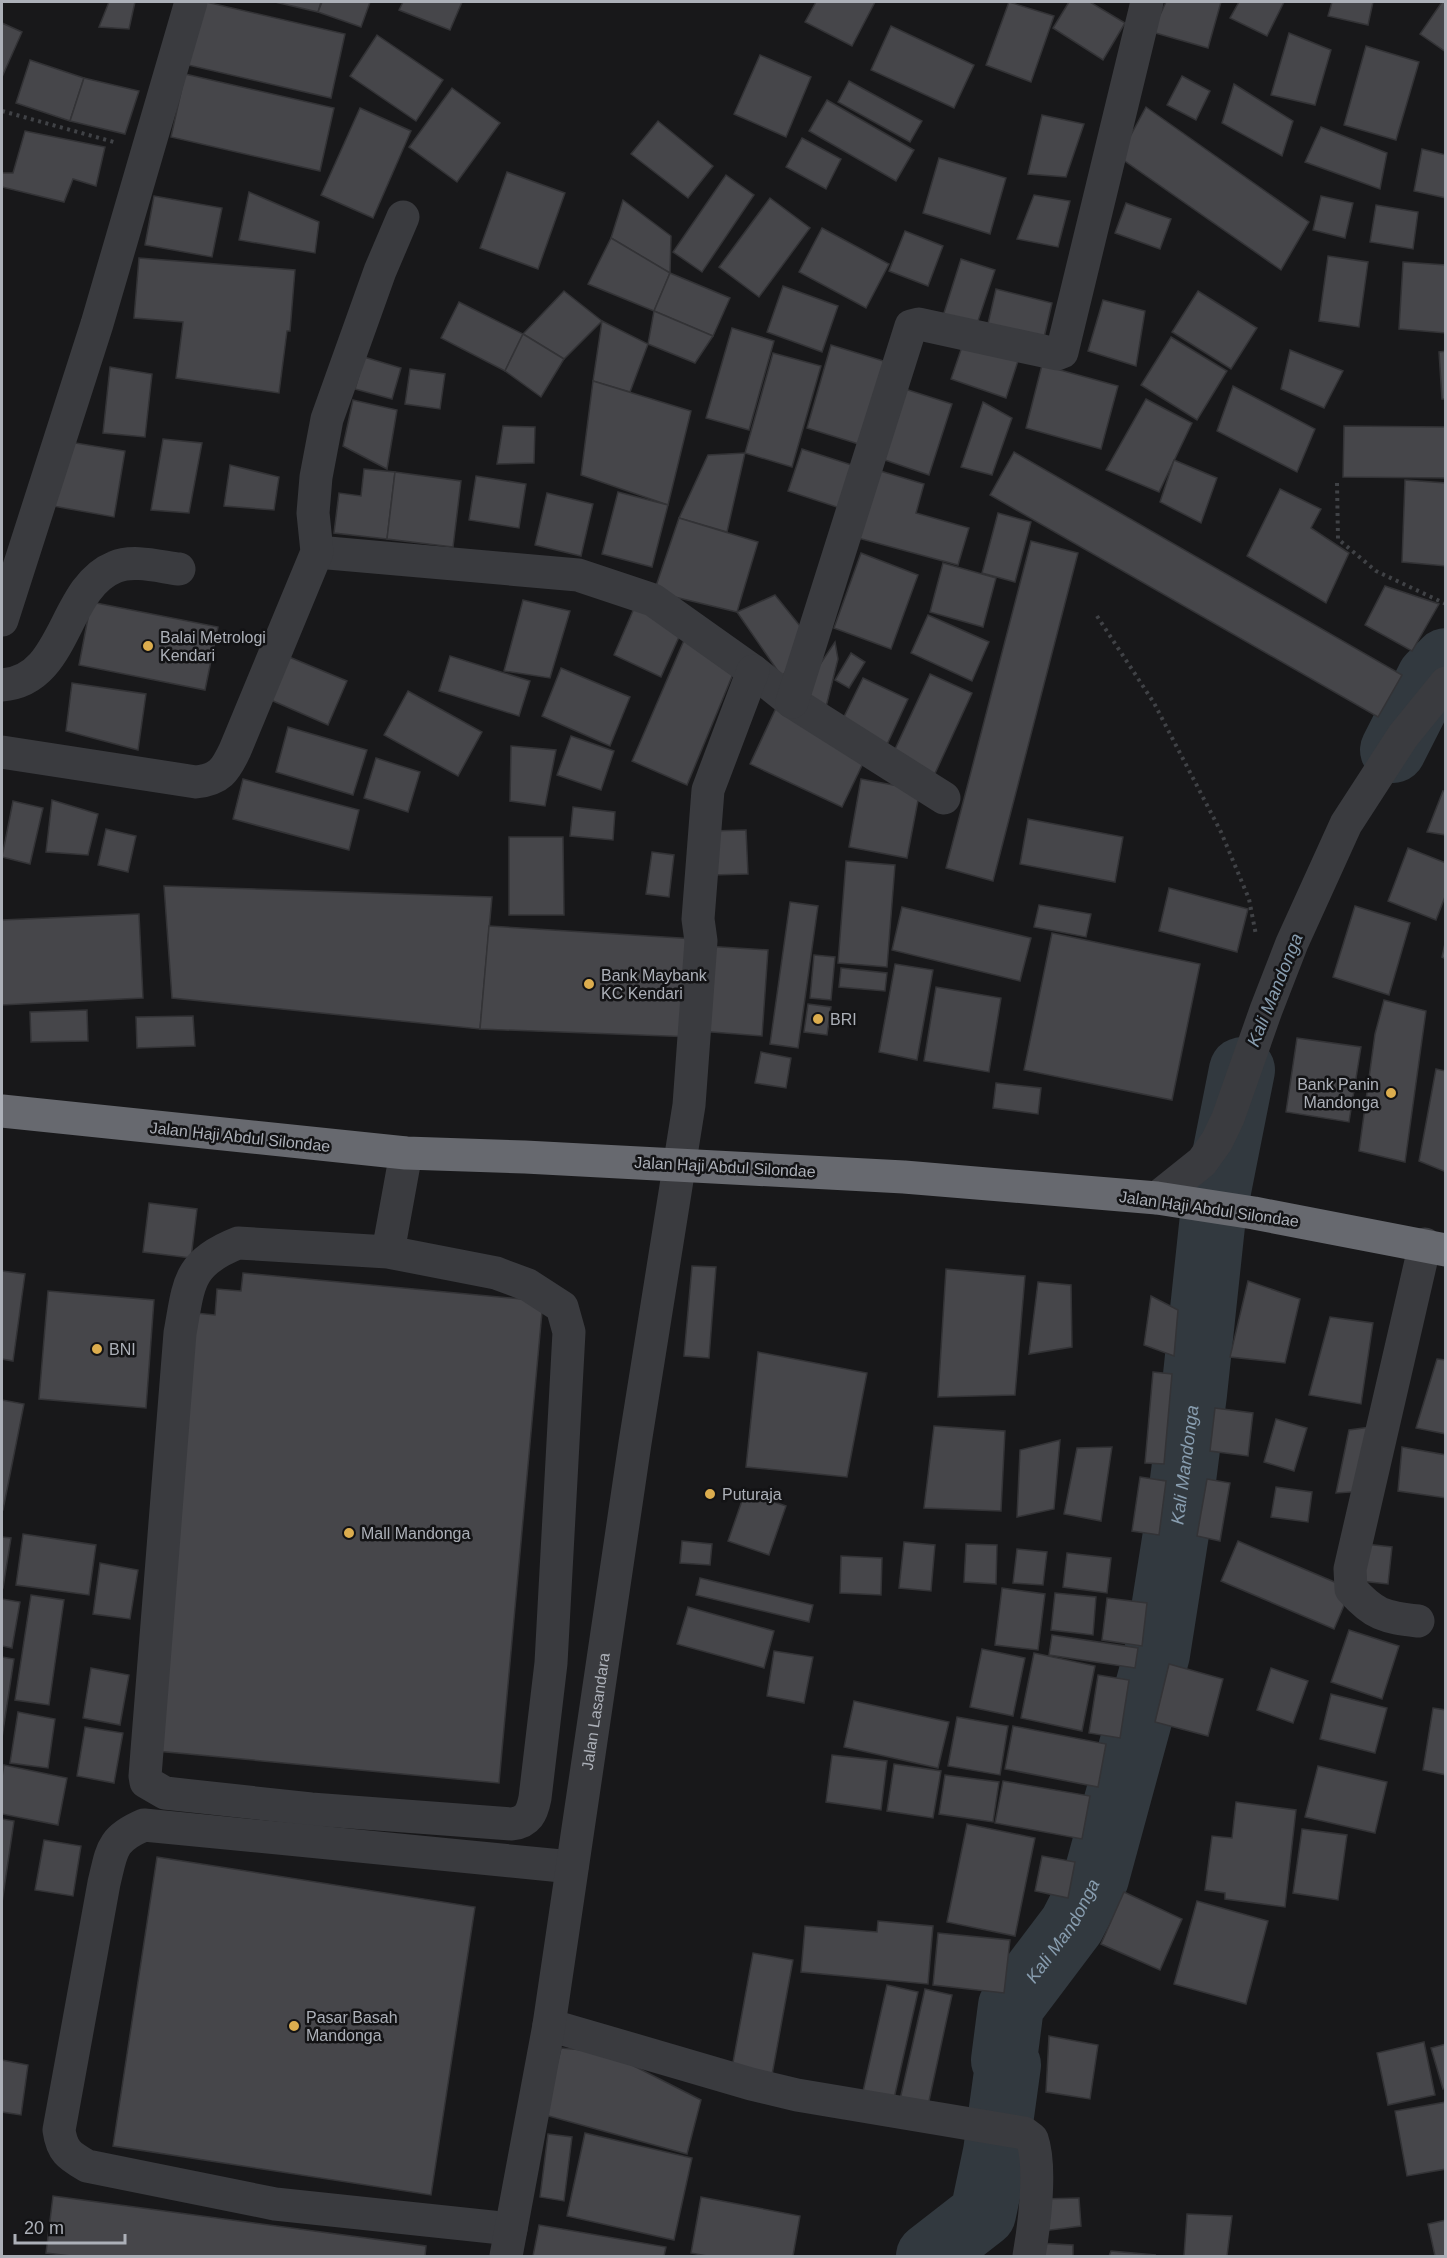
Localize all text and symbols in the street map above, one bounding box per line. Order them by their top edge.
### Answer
place label: Balai Metrologi Kendari [160,629,266,664]
marker: Balai Metrologi Kendari [141,639,155,653]
water label: Kali Mandonga [1243,931,1307,1049]
place label: Bank Maybank KC Kendari [601,967,708,1002]
marker: Bank Maybank KC Kendari [582,977,596,991]
place label: BRI [830,1011,857,1028]
marker: BRI [811,1012,825,1026]
place label: Bank Panin Mandonga [1297,1076,1379,1111]
marker: Bank Panin Mandonga [1384,1086,1398,1100]
street label: Jalan Haji Abdul Silondae [149,1119,331,1155]
street label: Jalan Haji Abdul Silondae [634,1154,816,1180]
street label: Jalan Haji Abdul Silondae [1118,1188,1300,1230]
place label: BNI [109,1341,136,1358]
marker: BNI [90,1342,104,1356]
water label: Kali Mandonga [1167,1404,1202,1526]
place label: Puturaja [722,1486,782,1503]
marker: Puturaja [703,1487,717,1501]
place label: Mall Mandonga [361,1525,471,1542]
marker: Mall Mandonga [342,1526,356,1540]
street label: Jalan Lasandara [578,1651,612,1771]
water label: Kali Mandonga [1022,1876,1104,1987]
place label: Pasar Basah Mandonga [306,2009,398,2044]
marker: Pasar Basah Mandonga [287,2019,301,2033]
scale bar [15,2207,124,2245]
text: 20 m [24,2218,64,2238]

